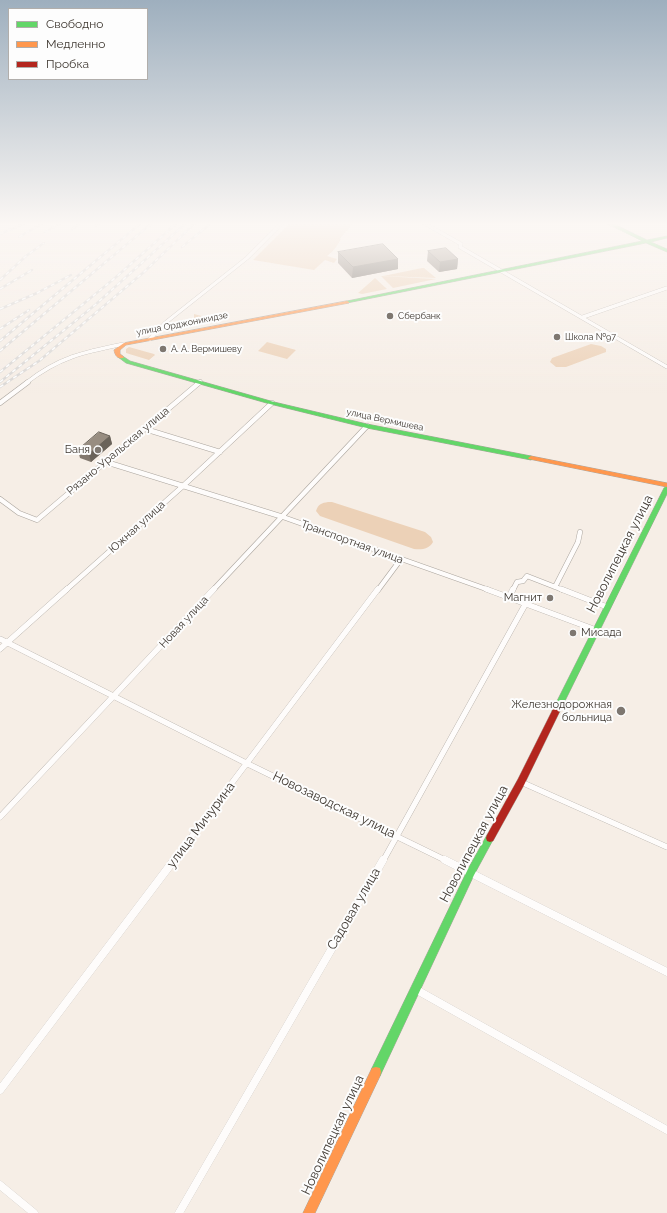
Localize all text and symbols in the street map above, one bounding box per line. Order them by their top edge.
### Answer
legend [8,8,148,80]
text: Свободно [46,17,103,31]
text: Медленно [46,37,105,51]
text: Пробка [46,57,89,71]
street label: улица Орджоникидзе [135,310,229,338]
marker: Сбербанк [385,311,395,321]
place label: Сбербанк [398,311,441,321]
marker: Школа №97 [552,332,562,342]
place label: Школа №97 [565,332,616,342]
marker: А. А. Вермишеву [158,344,168,354]
place label: А. А. Вермишеву [171,344,242,354]
street label: Рязано-Уральская улица [64,404,172,498]
street label: улица Вермишева [346,407,424,433]
place label: Баня [65,443,90,457]
marker: Баня [93,445,103,455]
street label: Новолипецкая улица [583,492,657,616]
street label: Южная улица [106,498,168,556]
street label: Транспортная улица [299,517,405,567]
place label: Магнит [504,591,542,605]
street label: Новая улица [157,593,211,651]
marker: Магнит [545,593,555,603]
place label: Мисада [581,626,622,640]
marker: Мисада [568,628,578,638]
place label: Железнодорожная больница [511,698,612,724]
marker: Железнодорожная больница [615,705,627,717]
street label: Новозаводская улица [270,768,398,842]
street label: улица Мичурина [164,779,238,871]
street label: Новолипецкая улица [437,783,511,905]
street label: Садовая улица [324,865,384,953]
street label: Новолипецкая улица [298,1073,368,1197]

